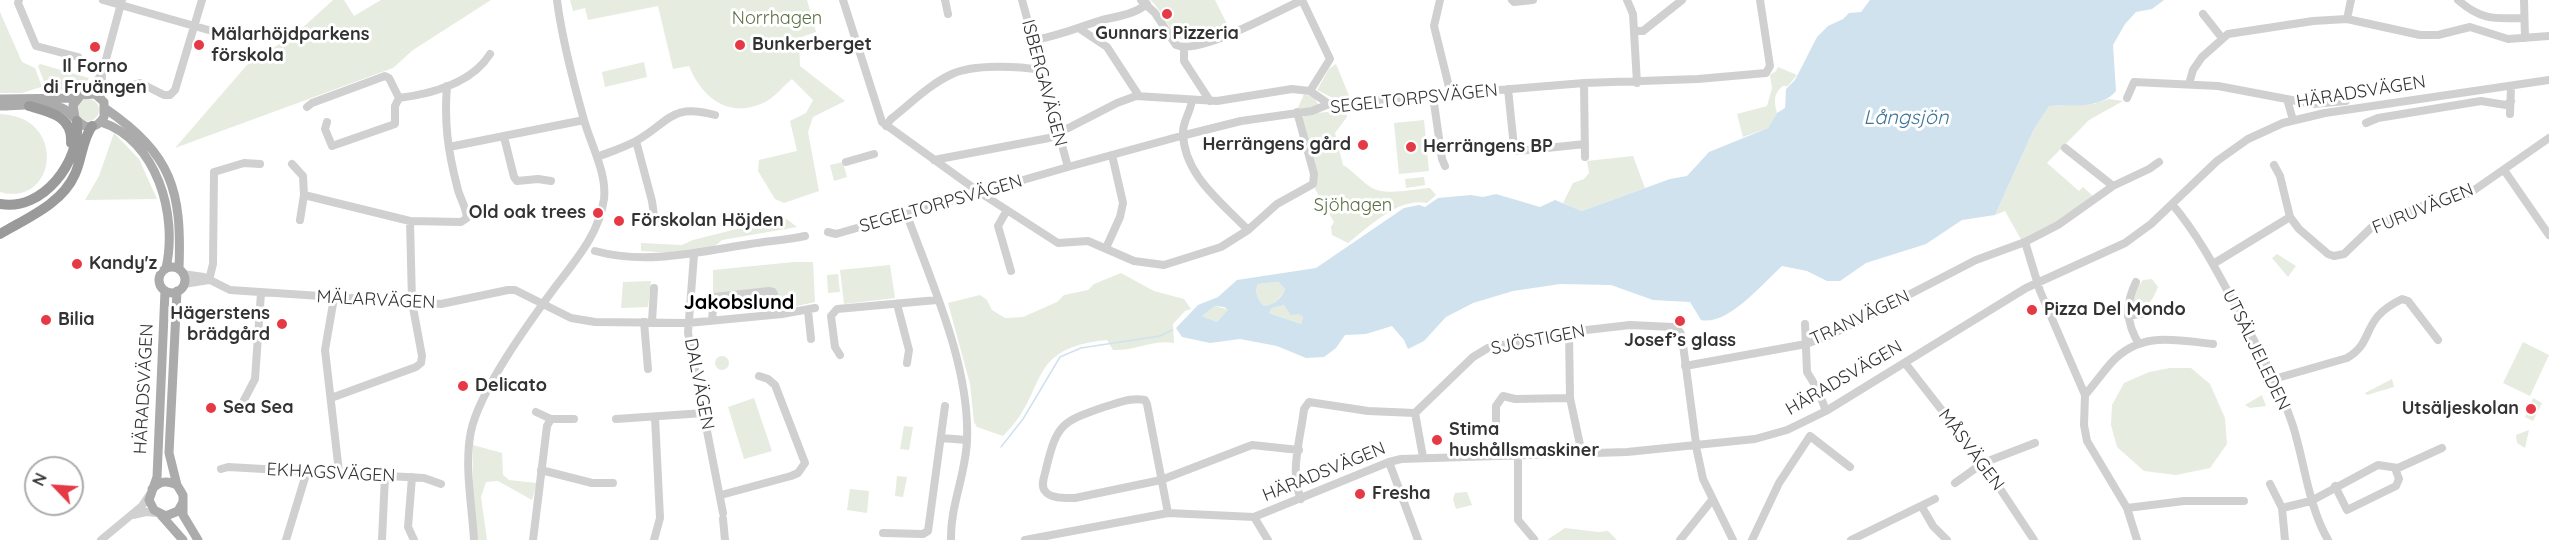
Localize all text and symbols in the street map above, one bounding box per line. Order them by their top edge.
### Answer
marker: Gunnars Pizzeria [1160,7,1174,21]
park label: Norrhagen [732,8,822,30]
street label: ISBERGAVÄGEN [1017,17,1071,149]
place label: Gunnars Pizzeria [1095,23,1239,45]
place label: Mälarhöjdparkens förskola [211,24,369,66]
place label: Bunkerberget [752,34,872,56]
marker: Mälarhöjdparkens förskola [192,38,206,52]
marker: Bunkerberget [733,38,747,52]
marker: Il Forno di Fruängen [88,40,102,54]
place label: Il Forno di Fruängen [43,56,147,98]
street label: HÄRADSVÄGEN [2295,71,2427,113]
street label: SEGELTORPSVÄGEN [1329,79,1499,119]
water label: Långsjön [1863,106,1949,130]
place label: Herrängens gård [1202,134,1351,156]
place label: Herrängens BP [1423,136,1553,158]
marker: Herrängens gård [1356,138,1370,152]
marker: Herrängens BP [1404,140,1418,154]
street label: SEGELTORPSVÄGEN [857,170,1025,238]
street label: FURUVÄGEN [2369,179,2477,239]
park label: Sjöhagen [1314,195,1392,217]
place label: Old oak trees [469,202,586,224]
marker: Old oak trees [591,206,605,220]
place label: Förskolan Höjden [631,210,784,232]
marker: Förskolan Höjden [612,214,626,228]
place label: Kandy'z [89,253,157,275]
marker: Kandy'z [70,257,84,271]
street label: MÄLARVÄGEN [316,286,436,314]
street label: TRANVÄGEN [1807,286,1913,350]
street label: UTSÄLJELEDEN [2217,286,2295,414]
district label: Jakobslund [684,291,794,315]
place label: Pizza Del Mondo [2044,299,2186,321]
place label: Hägerstens brädgård [170,303,270,346]
marker: Pizza Del Mondo [2025,303,2039,317]
place label: Bilia [58,309,94,331]
marker: Bilia [39,313,53,327]
marker: Josef’s glass [1673,314,1687,328]
marker: Hägerstens brädgård [275,317,289,331]
street label: SJÖSTIGEN [1489,320,1587,360]
street label: HÄRADSVÄGEN [130,323,158,455]
place label: Josef’s glass [1624,330,1736,352]
street label: DALVÄGEN [680,336,718,432]
street label: HÄRADSVÄGEN [1782,336,1906,420]
place label: Delicato [475,375,547,397]
marker: Delicato [456,379,470,393]
place label: Sea Sea [223,397,294,419]
place label: Utsäljeskolan [2402,398,2519,420]
marker: Sea Sea [204,401,218,415]
marker: Utsäljeskolan [2524,402,2538,416]
street label: MÅSVÄGEN [1933,405,2009,495]
place label: Stima hushållsmaskiner [1449,419,1599,462]
marker: Stima hushållsmaskiner [1430,433,1444,447]
street label: HÄRADSVÄGEN [1259,437,1389,507]
north arrow [24,456,84,516]
street label: EKHAGSVÄGEN [266,459,396,487]
text: N [28,470,51,489]
place label: Fresha [1372,483,1431,505]
marker: Fresha [1353,487,1367,501]

